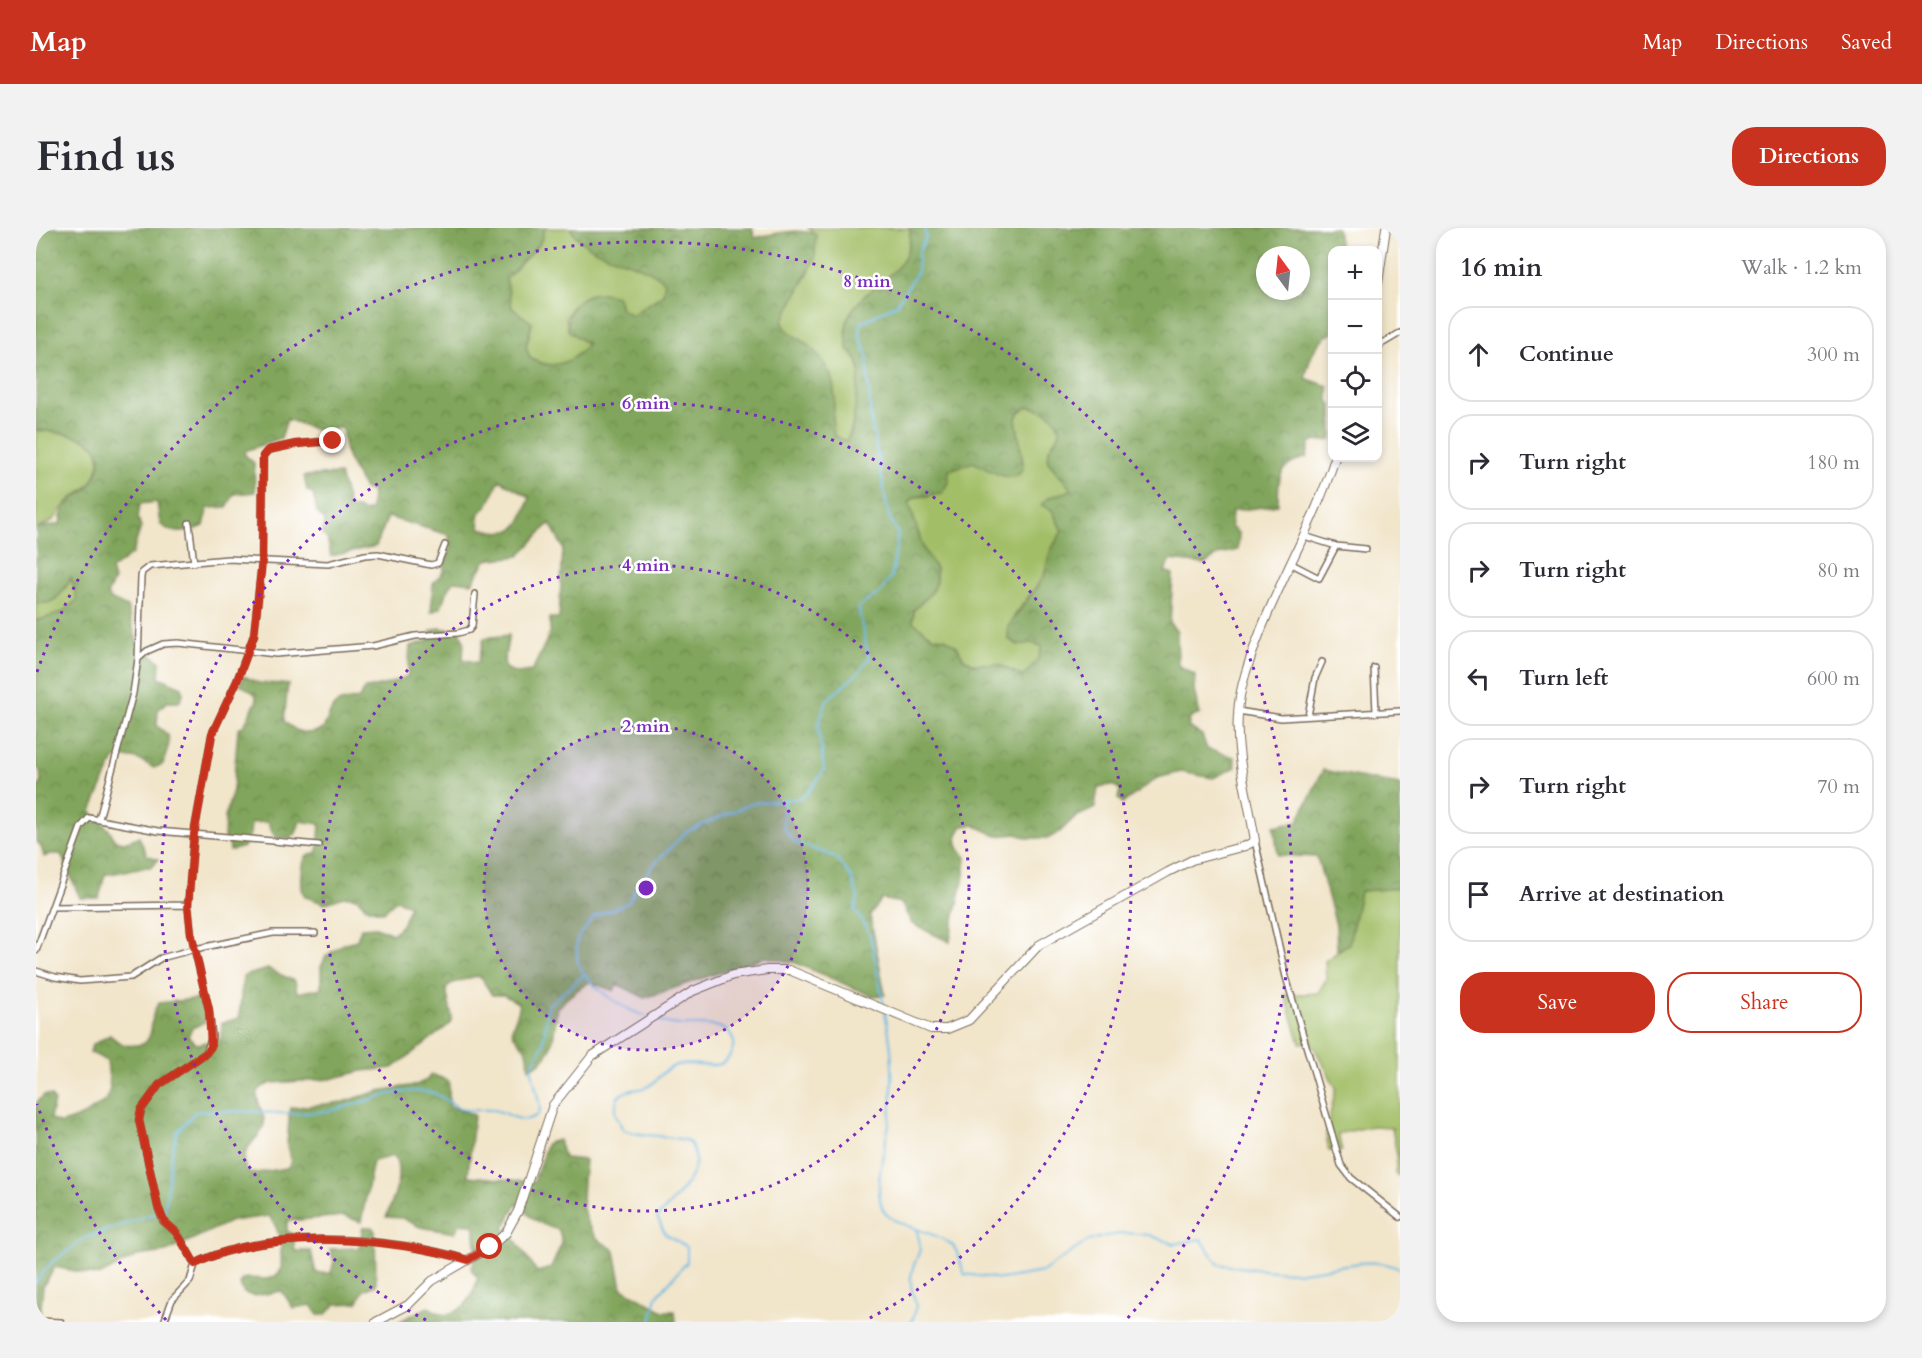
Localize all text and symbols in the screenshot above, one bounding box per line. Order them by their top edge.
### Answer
text: Map [30,23,87,61]
text: Map [1642,28,1682,57]
text: Directions [1715,28,1808,57]
text: Saved [1841,28,1892,57]
button: Directions [1732,127,1886,186]
text: Find us [36,128,176,185]
north arrow [1256,246,1310,300]
map controls [1328,246,1382,462]
button: + [1328,246,1382,300]
text: 16 min [1460,250,1543,285]
text: Walk · 1.2 km [1741,254,1862,281]
text: 8 min [843,269,891,294]
button: − [1328,300,1382,354]
icon: ahead [1462,338,1495,371]
text: Continue [1519,339,1614,369]
text: 300 m [1807,341,1860,368]
button: locate [1328,354,1382,408]
text: 6 min [622,391,670,416]
button: layers [1328,408,1382,462]
route end [319,427,345,453]
icon: right [1462,446,1495,479]
text: Turn right [1519,447,1626,477]
text: 180 m [1807,449,1860,476]
text: 4 min [622,553,670,578]
icon: right [1462,554,1495,587]
text: Turn right [1519,555,1626,585]
text: 80 m [1817,557,1860,584]
icon: left [1462,662,1495,695]
text: Turn left [1519,663,1608,693]
text: 600 m [1807,665,1860,692]
text: 2 min [622,714,670,739]
icon: right [1462,770,1495,803]
text: Turn right [1519,771,1626,801]
text: 70 m [1817,773,1860,800]
centre of rings [636,878,656,898]
icon: arrive [1462,878,1495,911]
text: Arrive at destination [1519,879,1724,909]
button: Save [1460,972,1655,1033]
button: Share [1667,972,1862,1033]
route start [476,1233,502,1259]

